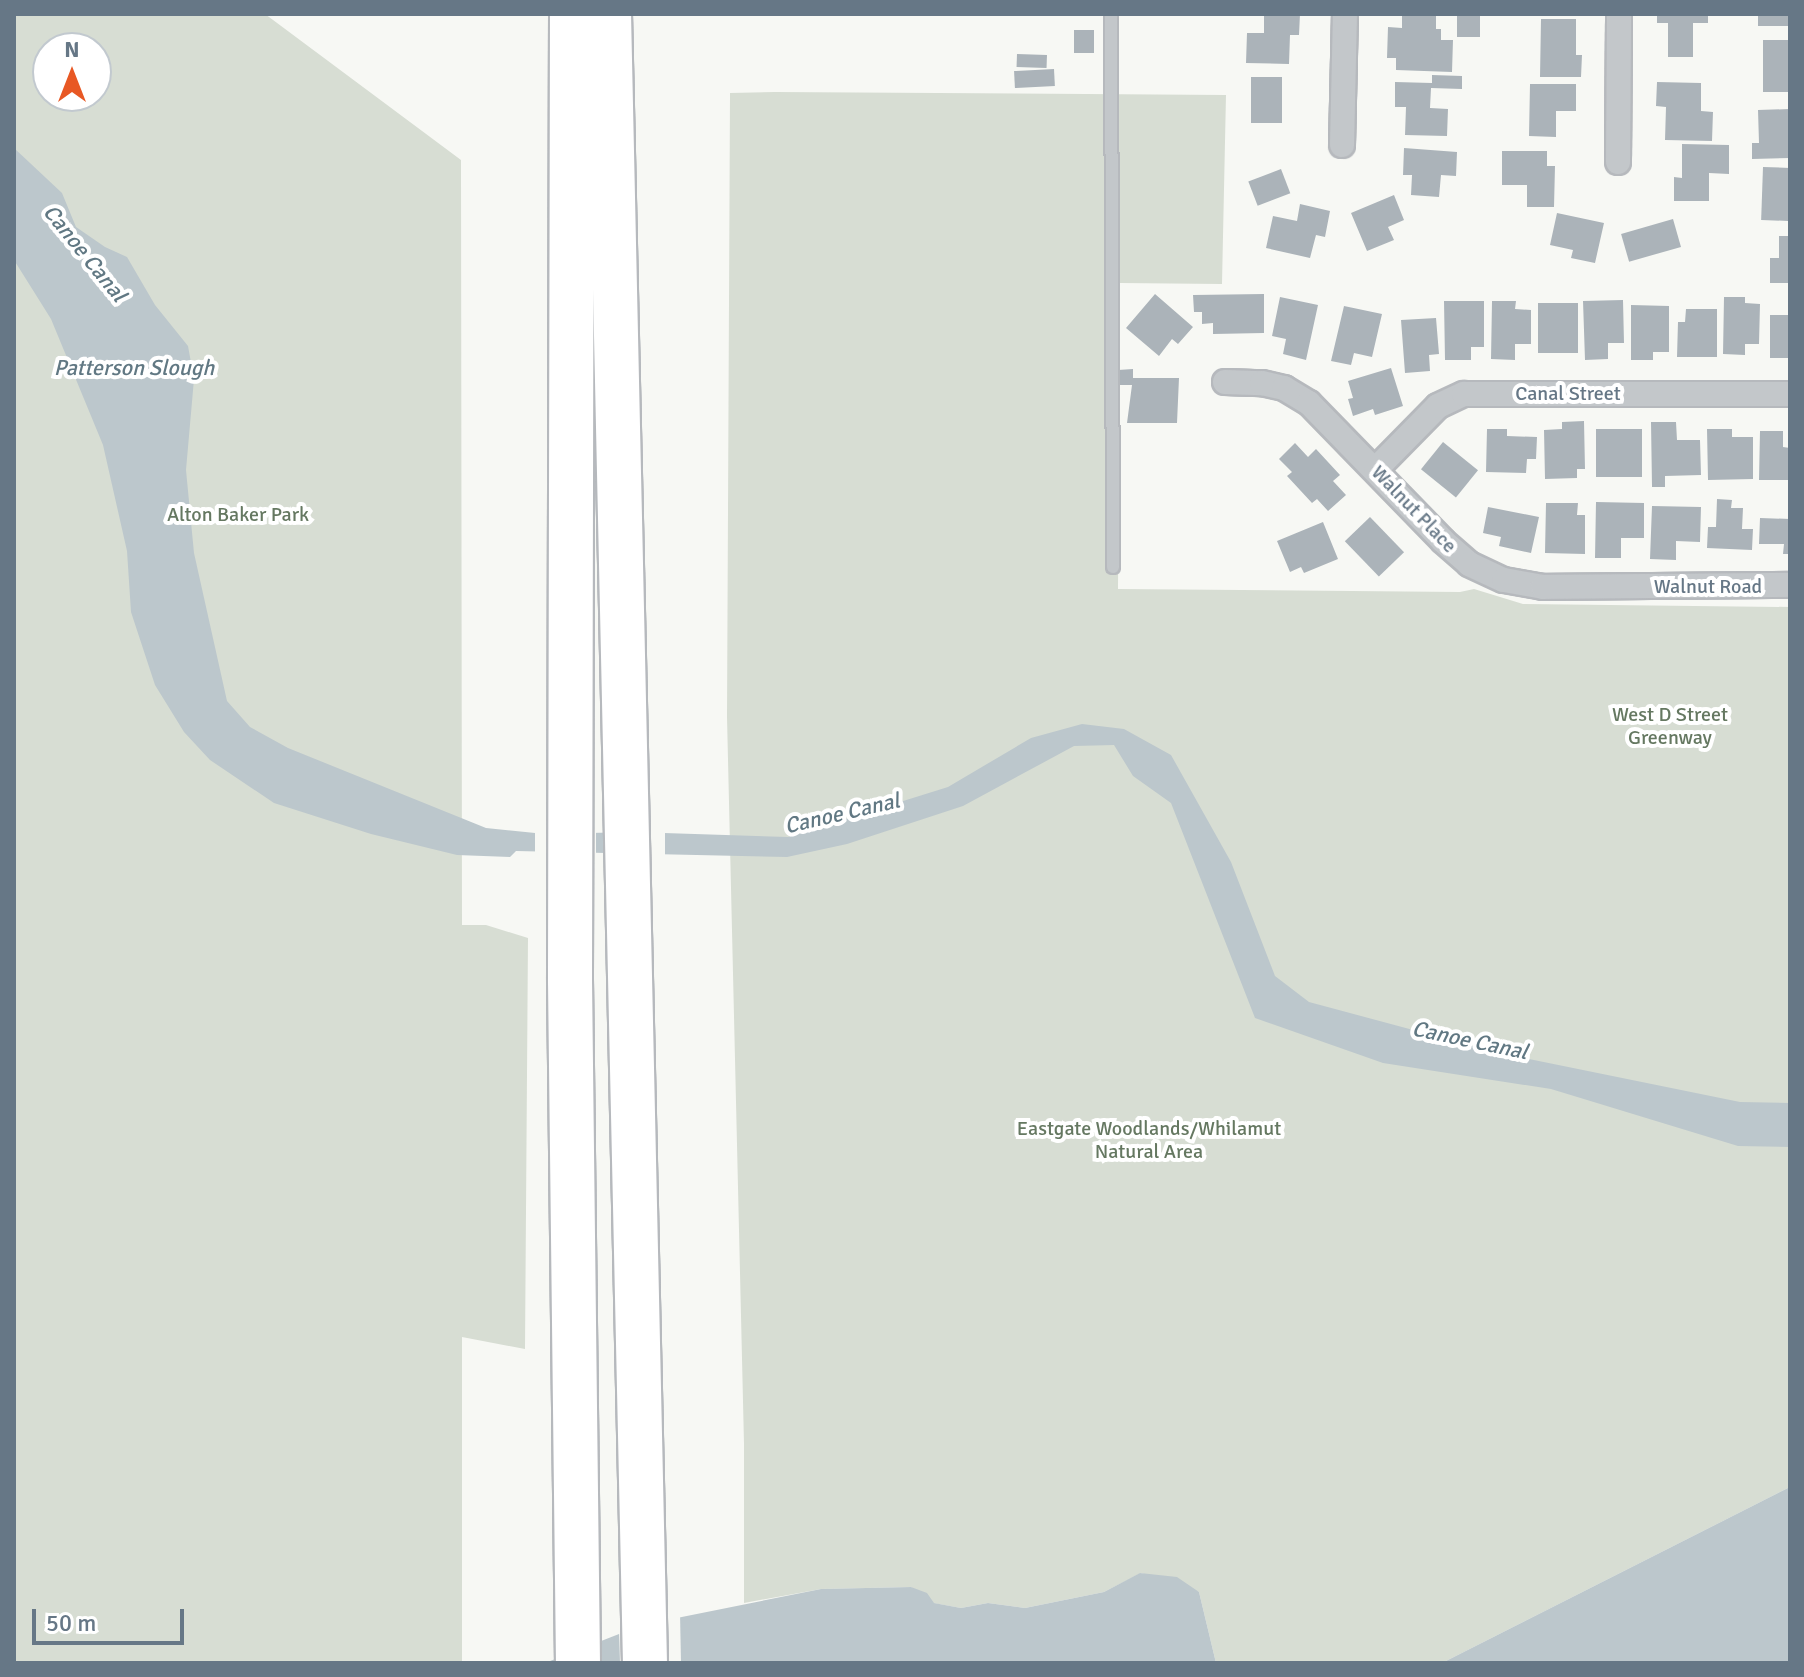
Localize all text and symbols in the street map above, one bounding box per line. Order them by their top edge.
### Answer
north arrow [32,32,112,112]
text: N [64,36,80,63]
water label: Canoe Canal [38,199,132,307]
water label: Patterson Slough [54,355,214,381]
street label: Canal Street [1515,381,1621,405]
street label: Walnut Place [1366,460,1462,558]
park label: Alton Baker Park [167,502,309,526]
street label: Walnut Road [1654,574,1762,598]
park label: West D Street Greenway [1612,703,1728,750]
water label: Canoe Canal [782,787,902,839]
water label: Canoe Canal [1410,1015,1530,1065]
park label: Eastgate Woodlands/Whilamut Natural Area [1017,1116,1281,1163]
scale bar [36,1593,188,1643]
text: 50 m [46,1608,96,1638]

